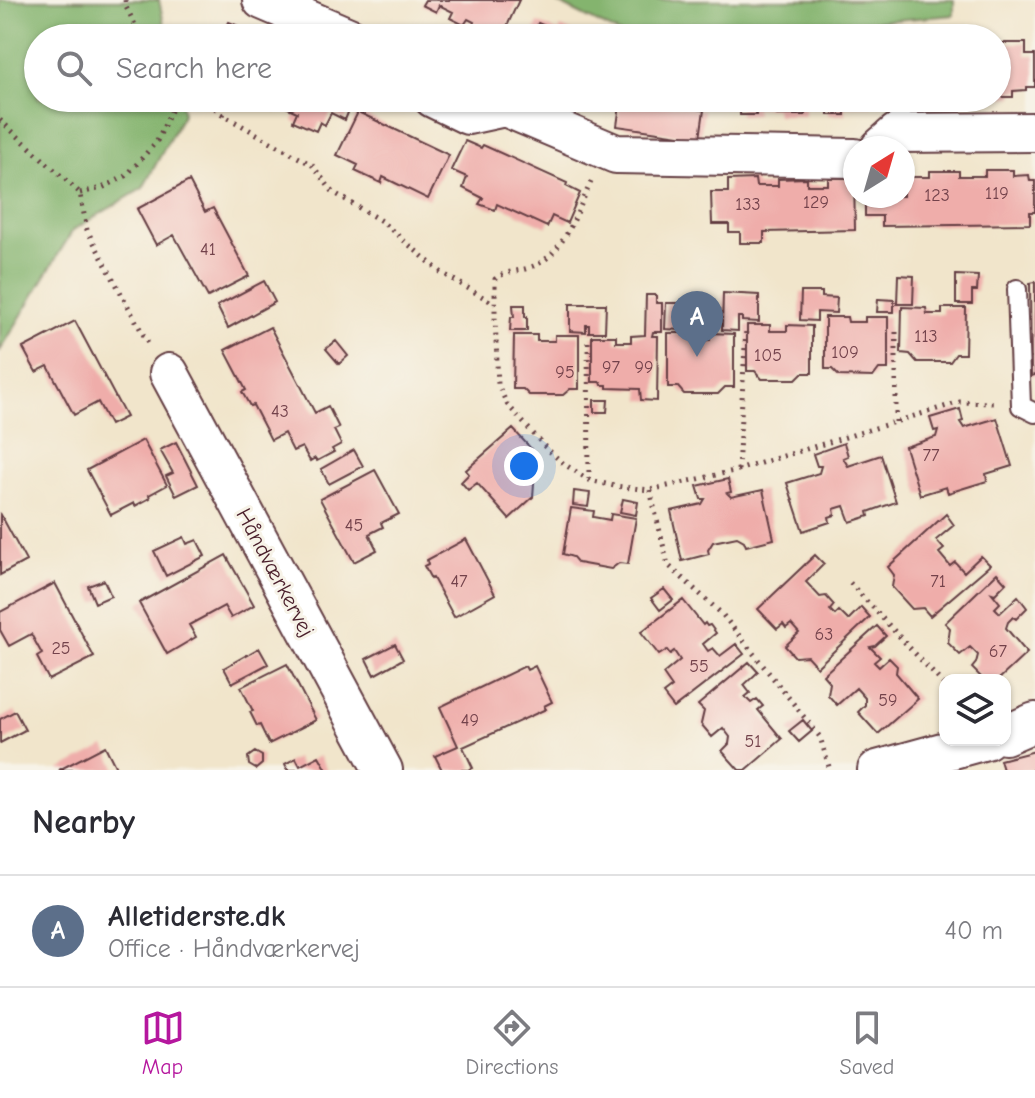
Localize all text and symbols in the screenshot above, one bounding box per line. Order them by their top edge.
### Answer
search box [24,24,1011,112]
icon: search [52,46,96,90]
text: Search here [116,51,272,86]
north arrow [843,136,915,208]
house number: 119 [985,183,1009,204]
house number: 123 [924,185,950,206]
house number: 129 [803,192,829,213]
house number: 133 [735,194,761,215]
house number: 41 [200,239,216,260]
pin: A [671,291,723,357]
house number: 113 [914,326,938,347]
house number: 109 [831,342,859,363]
house number: 105 [754,345,782,366]
house number: 97 [602,357,621,378]
house number: 99 [634,357,654,378]
house number: 95 [555,362,575,383]
house number: 43 [271,401,289,422]
house number: 77 [922,445,940,466]
your location [504,446,544,486]
street label: Håndværkervej [230,504,320,641]
house number: 45 [345,515,363,536]
house number: 47 [450,571,468,592]
house number: 71 [930,571,946,592]
house number: 63 [815,624,833,645]
house number: 25 [51,638,71,659]
house number: 67 [989,641,1008,662]
house number: 55 [689,656,709,677]
map controls [939,674,1011,746]
button: layers [939,674,1011,746]
house number: 59 [878,690,898,711]
house number: 49 [461,710,479,731]
house number: 51 [745,731,761,752]
text: Nearby [32,802,135,842]
text: Alletiderste.dk [108,899,285,934]
text: A [51,916,65,946]
text: 40 m [944,916,1003,946]
text: Office · Håndværkervej [108,934,360,964]
tab: Map [141,1006,185,1080]
tab: Directions [466,1006,559,1080]
tab: Saved [840,1006,894,1080]

